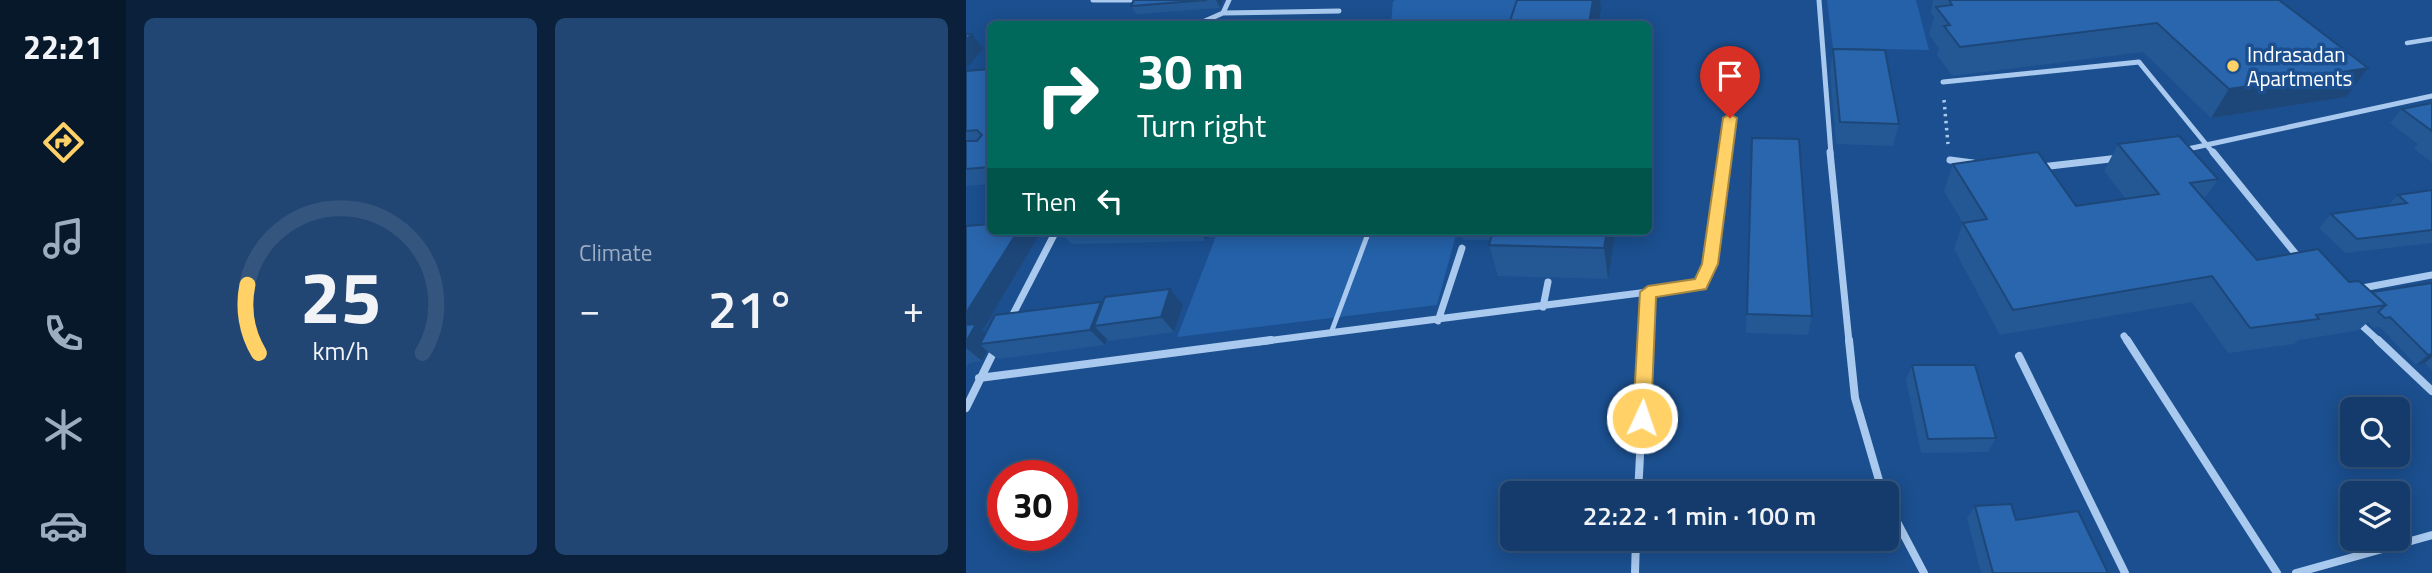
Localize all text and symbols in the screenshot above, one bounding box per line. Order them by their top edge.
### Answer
text: 22:21 [23,23,103,71]
text: 30 m [1137,33,1244,108]
place label: Indrasadan Apartments [2247,38,2352,94]
pin [1700,46,1760,118]
icon: right [1022,49,1113,140]
icon: arrive [1711,57,1749,95]
marker: Indrasadan Apartments [2225,58,2241,74]
text: Turn right [1137,101,1266,149]
icon: directions [39,118,88,167]
text: Then [1022,182,1077,221]
icon: left [1091,182,1129,220]
icon: music [39,214,88,263]
text: Climate [579,235,652,270]
text: 25 [300,241,381,351]
text: 21° [708,269,795,348]
text: − [579,280,600,338]
text: + [903,280,924,338]
icon: phone [39,309,88,358]
text: km/h [312,331,369,369]
position arrow [1605,381,1679,455]
map controls [2340,397,2410,551]
button: search [2340,397,2410,467]
icon: climate [39,405,88,454]
speed limit sign: 30 [987,460,1078,551]
button: layers [2340,481,2410,551]
text: 22:22 · 1 min · 100 m [1583,496,1816,535]
icon: car [39,501,88,550]

